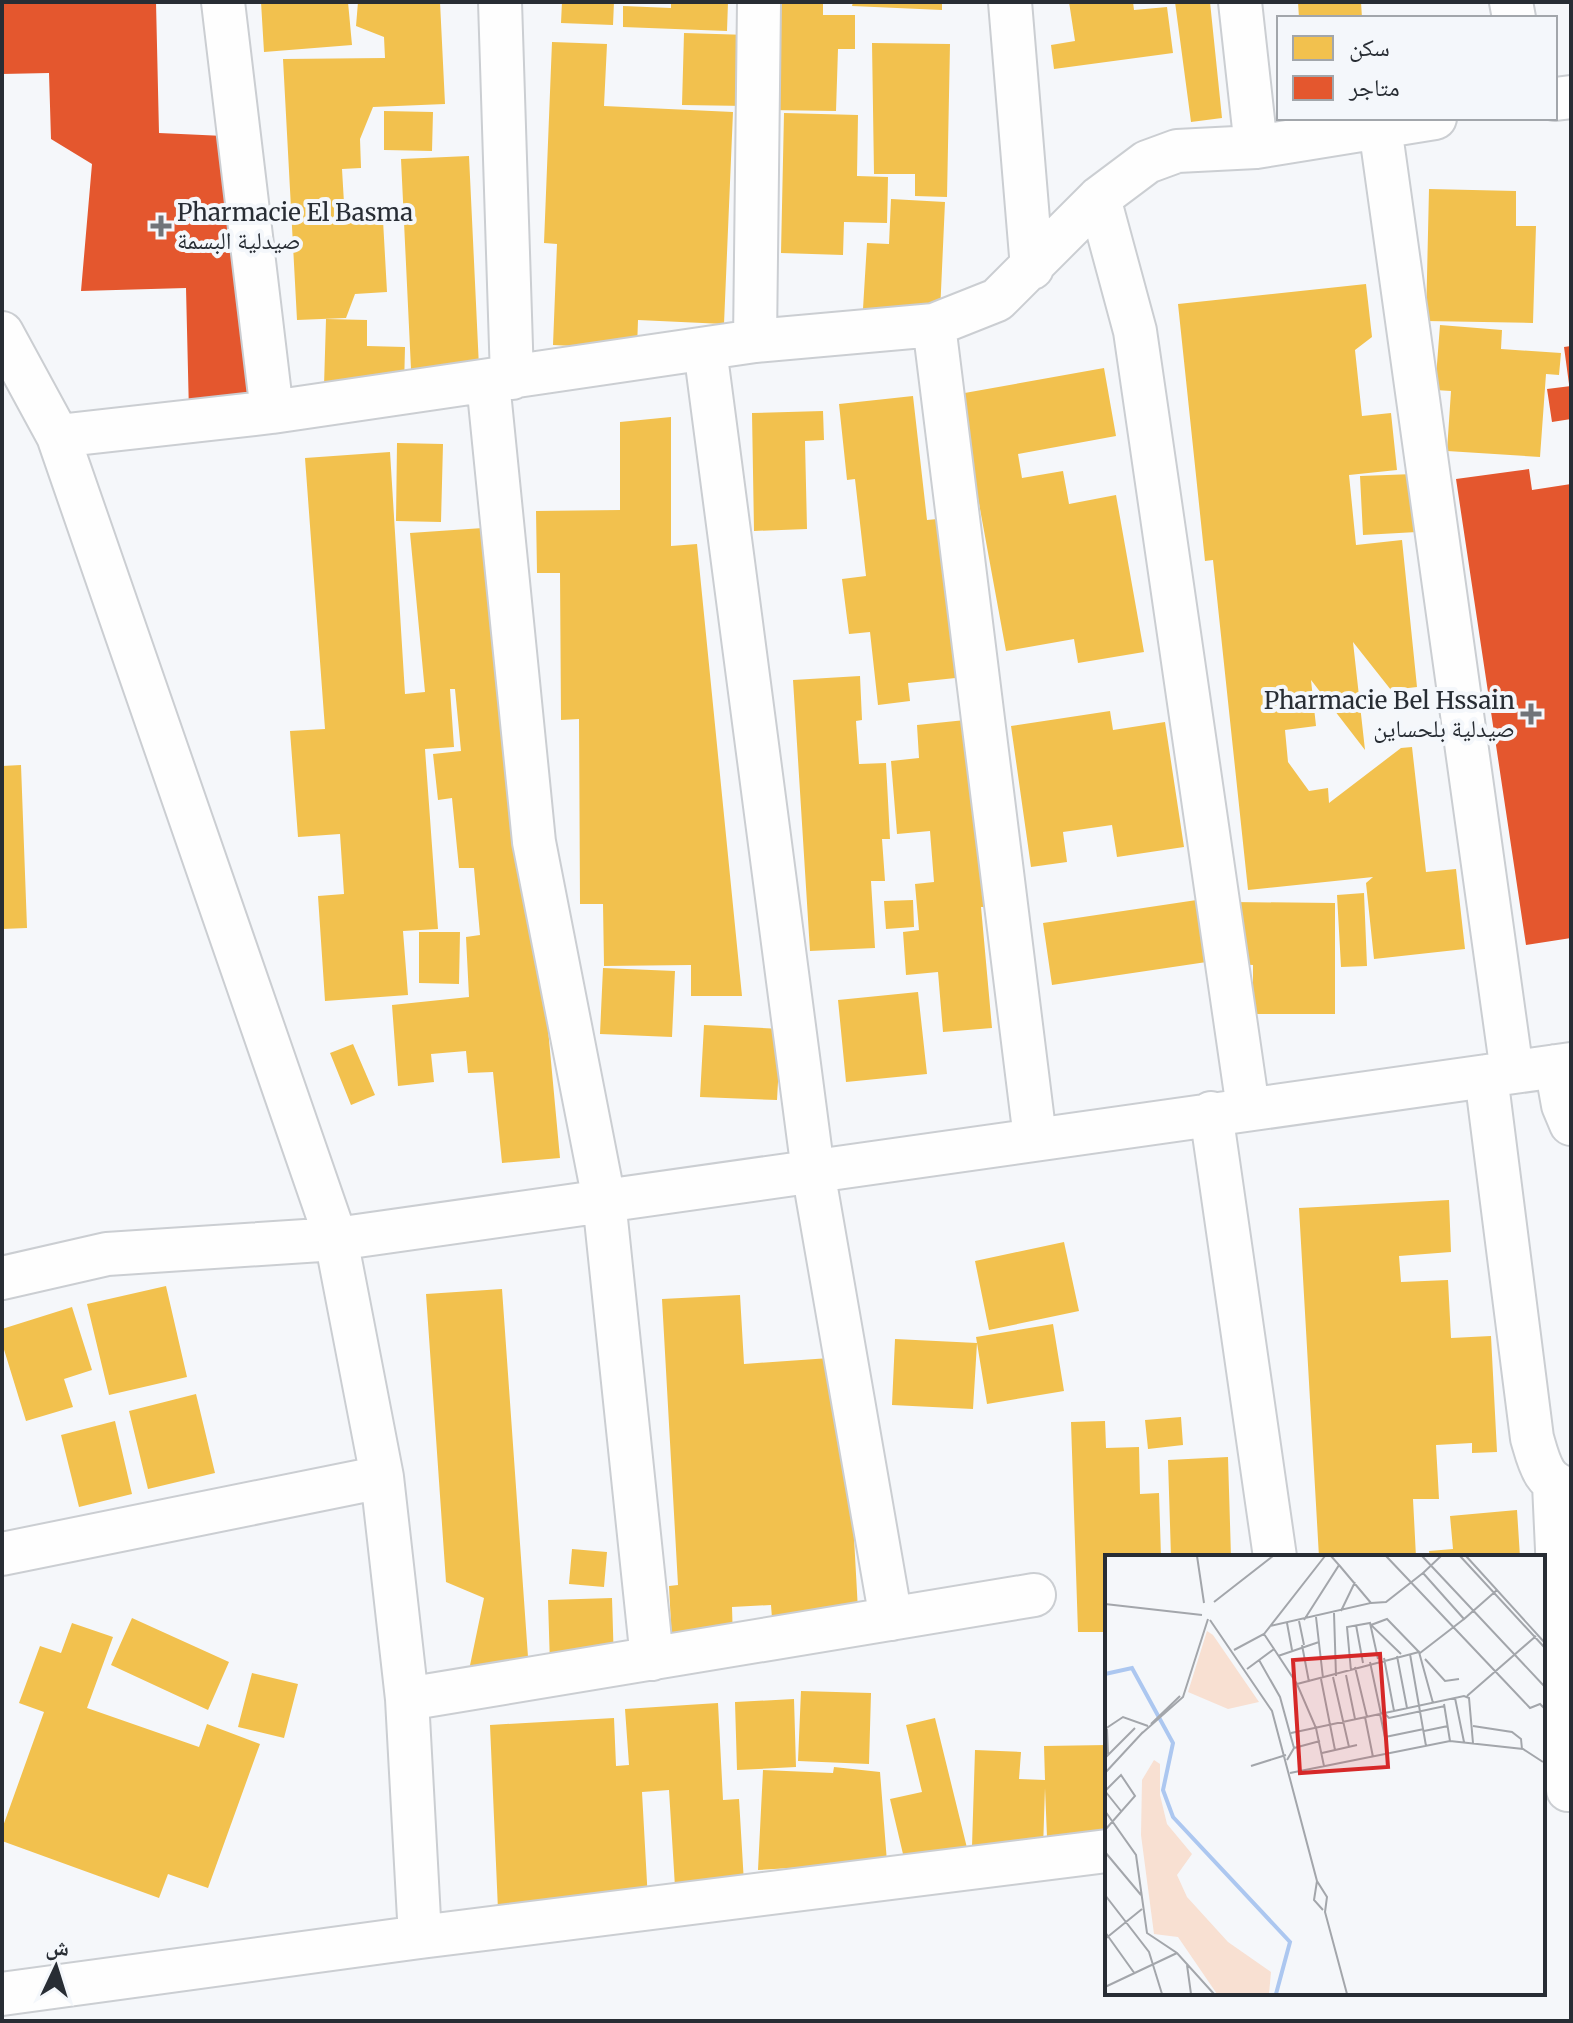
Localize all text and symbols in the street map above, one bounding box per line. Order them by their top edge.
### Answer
legend [1277,16,1557,120]
text: سكن [1349,32,1390,63]
text: متاجر [1348,72,1400,103]
place label: Pharmacie El Basma صيدلية البسمة [177,197,413,256]
marker: Pharmacie El Basma صيدلية البسمة [152,217,170,235]
place label: Pharmacie Bel Hssain صيدلية بلحساين [1264,685,1515,744]
marker: Pharmacie Bel Hssain صيدلية بلحساين [1522,705,1540,723]
inset map [1105,1555,1545,1995]
north arrow [16,1927,96,2007]
text: ش [45,1932,70,1962]

